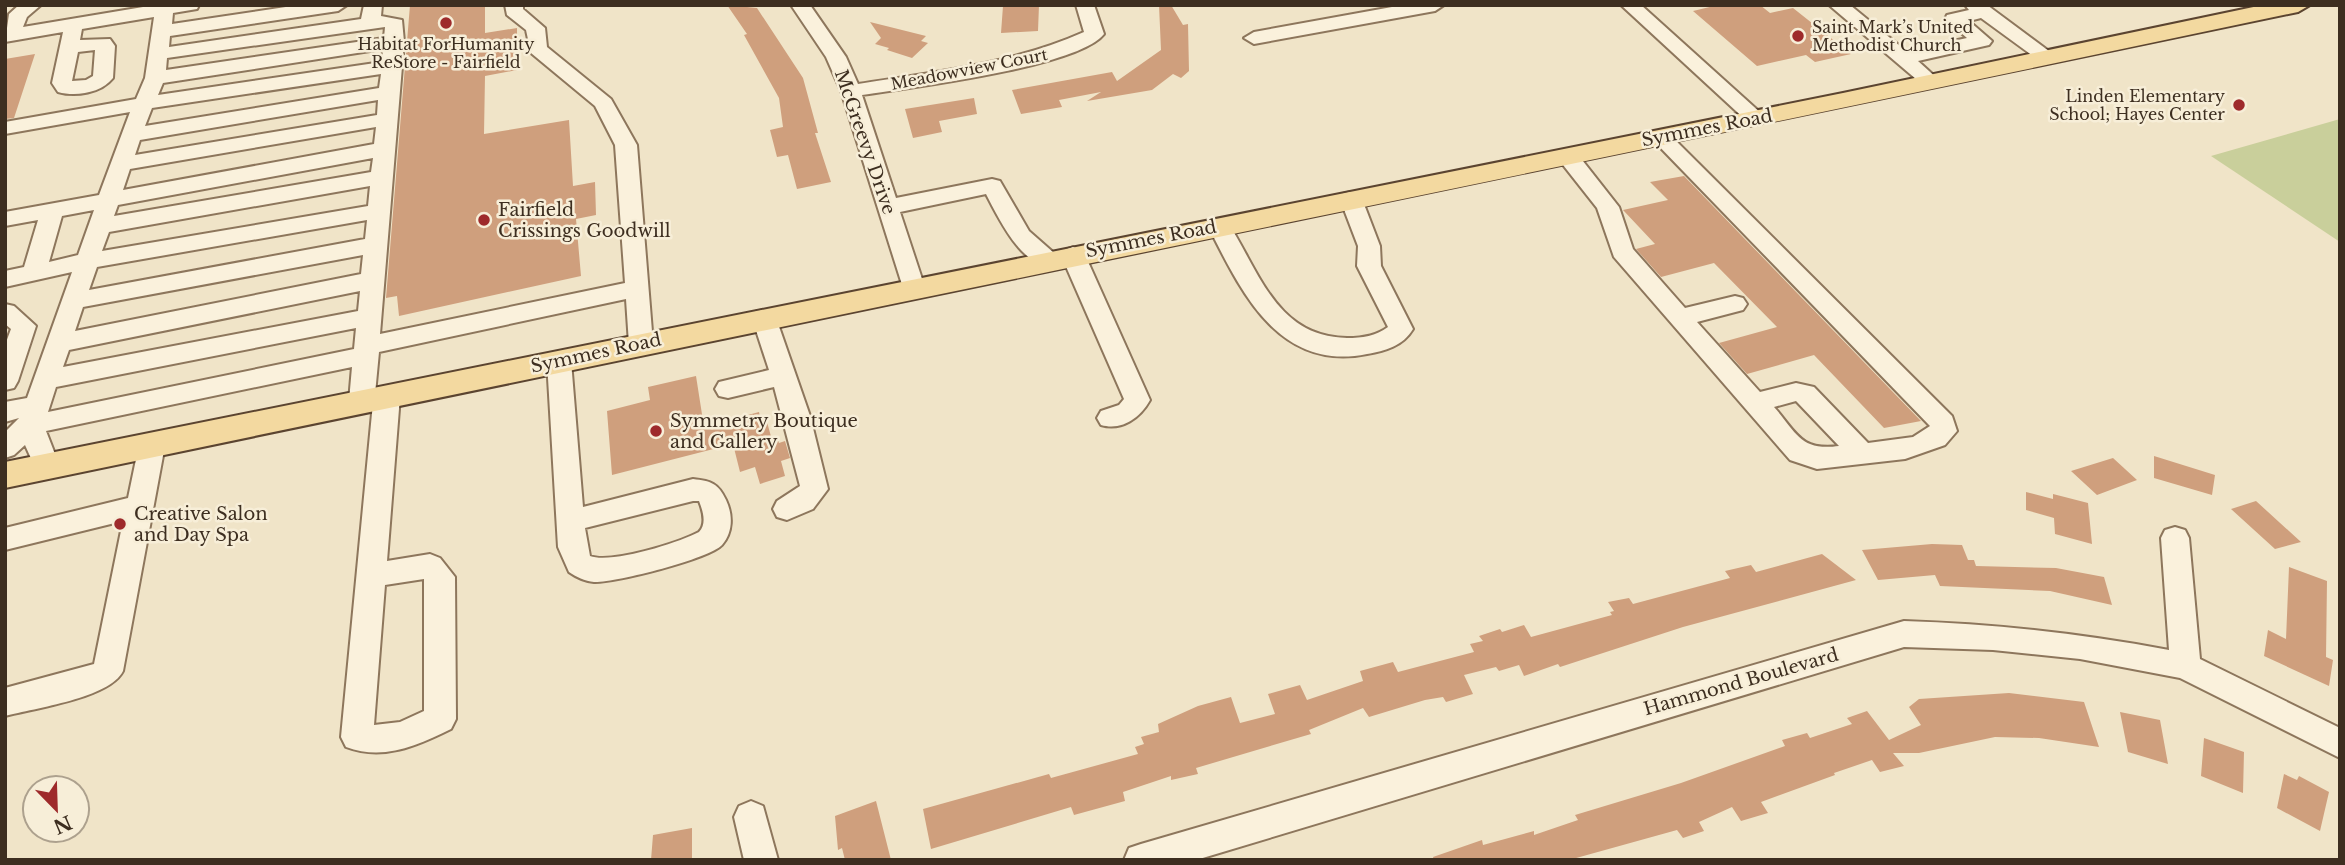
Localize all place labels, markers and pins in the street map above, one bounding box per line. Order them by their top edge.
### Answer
marker: Habitat ForHumanity ReStore - Fairfield [438,15,454,31]
place label: Saint Mark’s United Methodist Church [1812,17,1974,55]
marker: Saint Mark’s United Methodist Church [1790,28,1806,44]
place label: Habitat ForHumanity ReStore - Fairfield [358,34,535,72]
place label: Linden Elementary School; Hayes Center [2049,86,2226,124]
marker: Linden Elementary School; Hayes Center [2231,97,2247,113]
place label: Fairfield Crissings Goodwill [498,199,671,242]
marker: Fairfield Crissings Goodwill [476,212,492,228]
place label: Symmetry Boutique and Gallery [670,410,858,453]
marker: Symmetry Boutique and Gallery [648,423,664,439]
place label: Creative Salon and Day Spa [134,503,268,546]
marker: Creative Salon and Day Spa [112,516,128,532]

